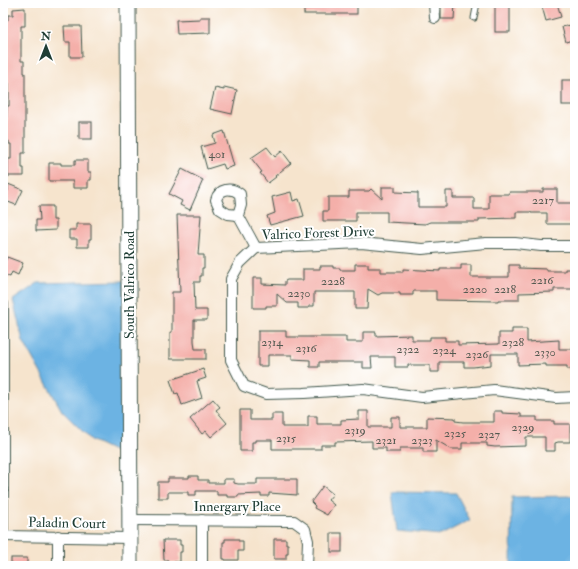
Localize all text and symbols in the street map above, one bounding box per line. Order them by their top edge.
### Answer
north arrow [26,26,66,66]
text: N [40,30,52,43]
house number: 401 [209,147,225,162]
house number: 2217 [532,193,554,208]
street label: Valrico Forest Drive [261,223,375,243]
street label: South Valrico Road [121,231,138,339]
house number: 2216 [531,273,554,288]
house number: 2228 [321,274,345,289]
house number: 2220 [463,282,487,297]
house number: 2218 [494,282,516,297]
house number: 2230 [288,286,310,301]
house number: 2314 [261,335,283,350]
house number: 2328 [502,335,525,350]
house number: 2316 [296,341,317,356]
house number: 2322 [397,342,419,357]
house number: 2324 [432,343,456,358]
house number: 2330 [534,345,556,360]
house number: 2326 [466,347,489,362]
house number: 2329 [512,420,534,435]
house number: 2319 [344,423,366,438]
house number: 2325 [444,426,467,441]
house number: 2327 [478,427,501,442]
house number: 2315 [276,431,297,446]
house number: 2321 [375,433,397,448]
house number: 2323 [411,433,433,448]
street label: Innergary Place [193,498,281,516]
street label: Paladin Court [28,514,106,532]

